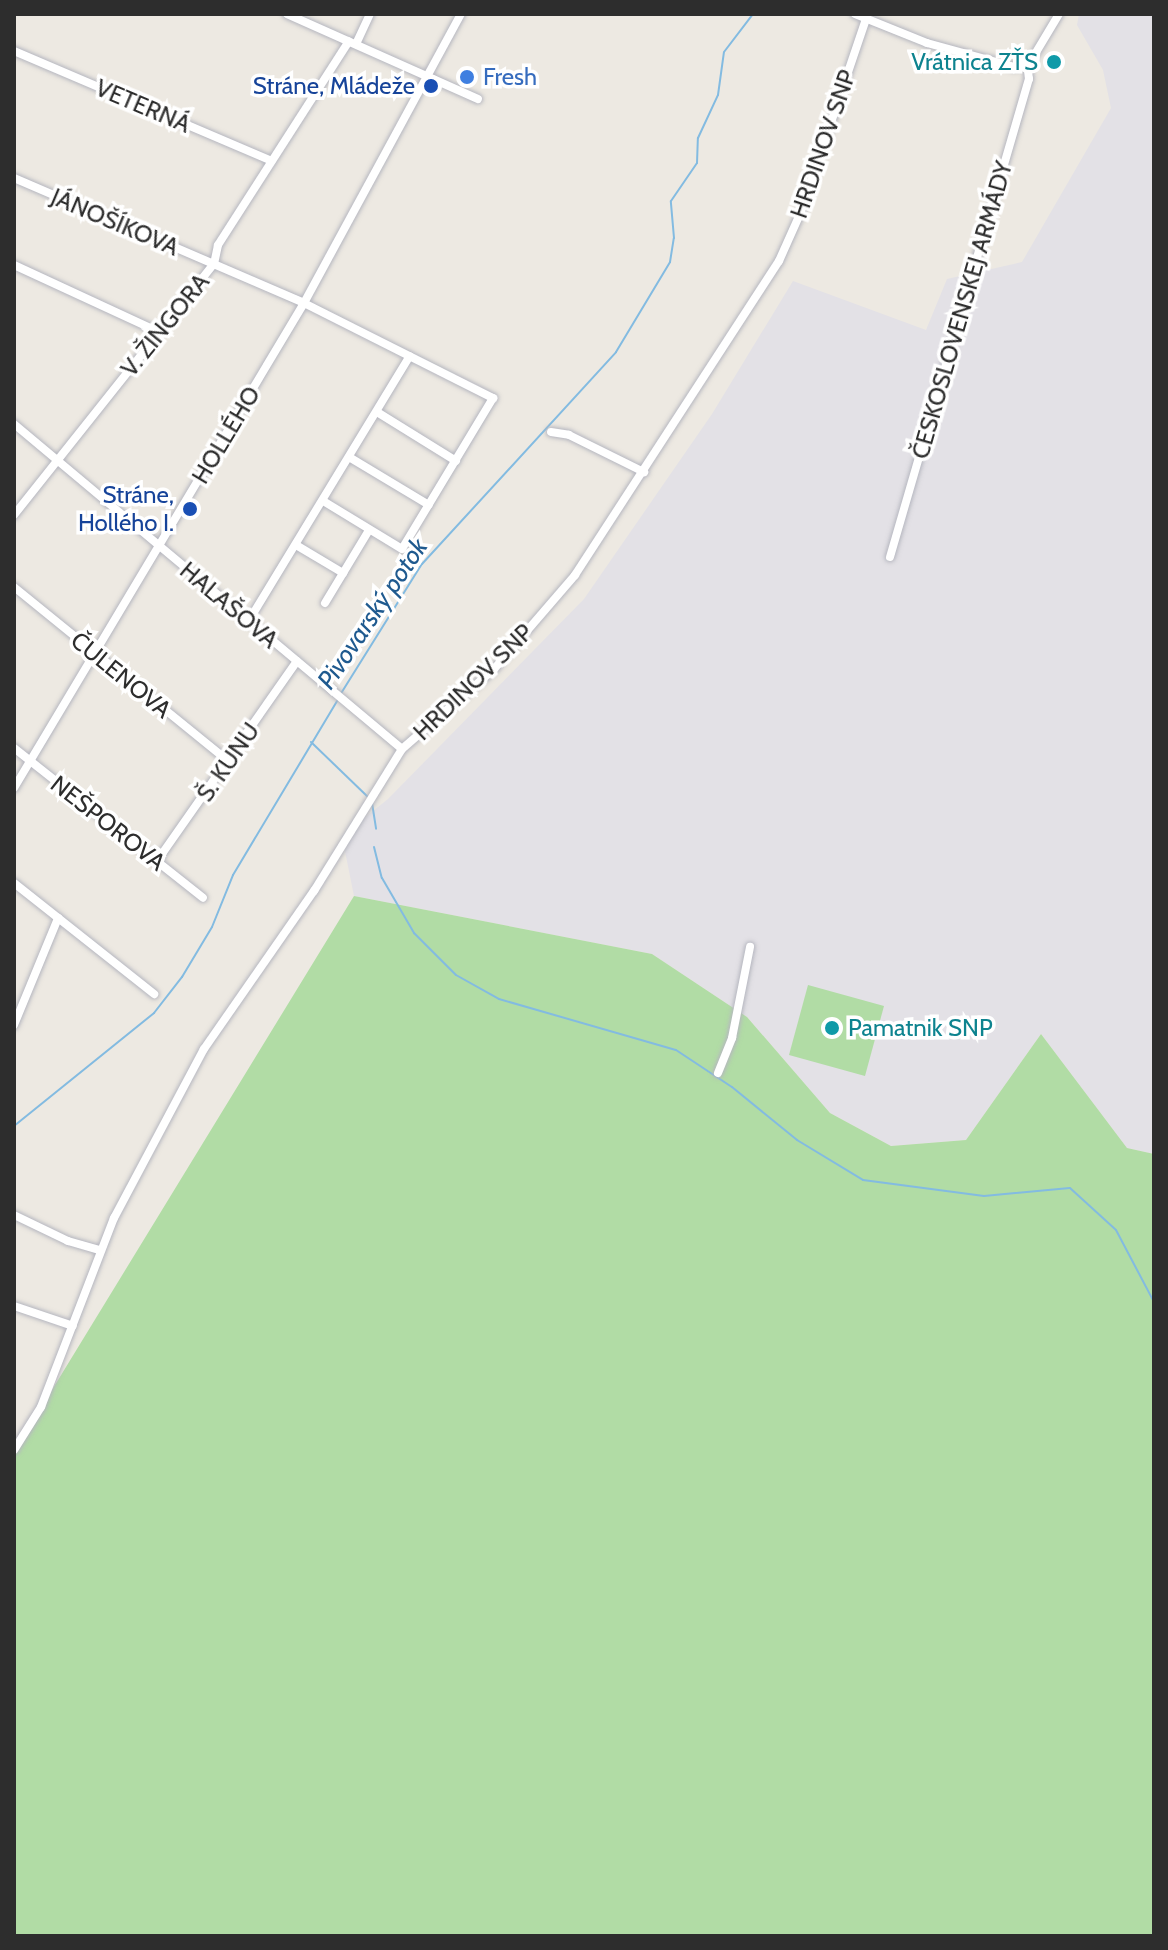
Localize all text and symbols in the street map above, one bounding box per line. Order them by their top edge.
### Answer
place label: Vrátnica ZŤS [911,48,1038,76]
marker: Vrátnica ZŤS [1045,53,1063,71]
place label: Fresh [483,63,537,91]
street label: HRDINOV SNP [784,66,862,222]
marker: Fresh [458,68,476,86]
place label: Stráne, Mládeže [253,72,415,100]
street label: VETERNÁ [91,73,195,139]
marker: Stráne, Mládeže [422,77,440,95]
street label: ČESKOSLOVENSKEJ ARMÁDY [906,158,1018,462]
street label: JÁNOŠÍKOVA [47,182,183,262]
street label: V. ŽINGORA [115,268,215,382]
street label: HOLLÉHO [186,381,266,489]
place label: Stráne, Hollého I. [78,481,174,537]
marker: Stráne, Hollého I. [181,500,199,518]
water label: Pivovarský potok [311,533,435,695]
street label: HALAŠOVA [174,556,284,654]
street label: HRDINOV SNP [407,618,539,746]
street label: ČULENOVA [65,626,177,724]
street label: Š. KUNU [190,717,266,807]
street label: NEŠPOROVA [45,769,171,877]
place label: Pamatnik SNP [848,1014,993,1042]
marker: Pamatnik SNP [823,1019,841,1037]

